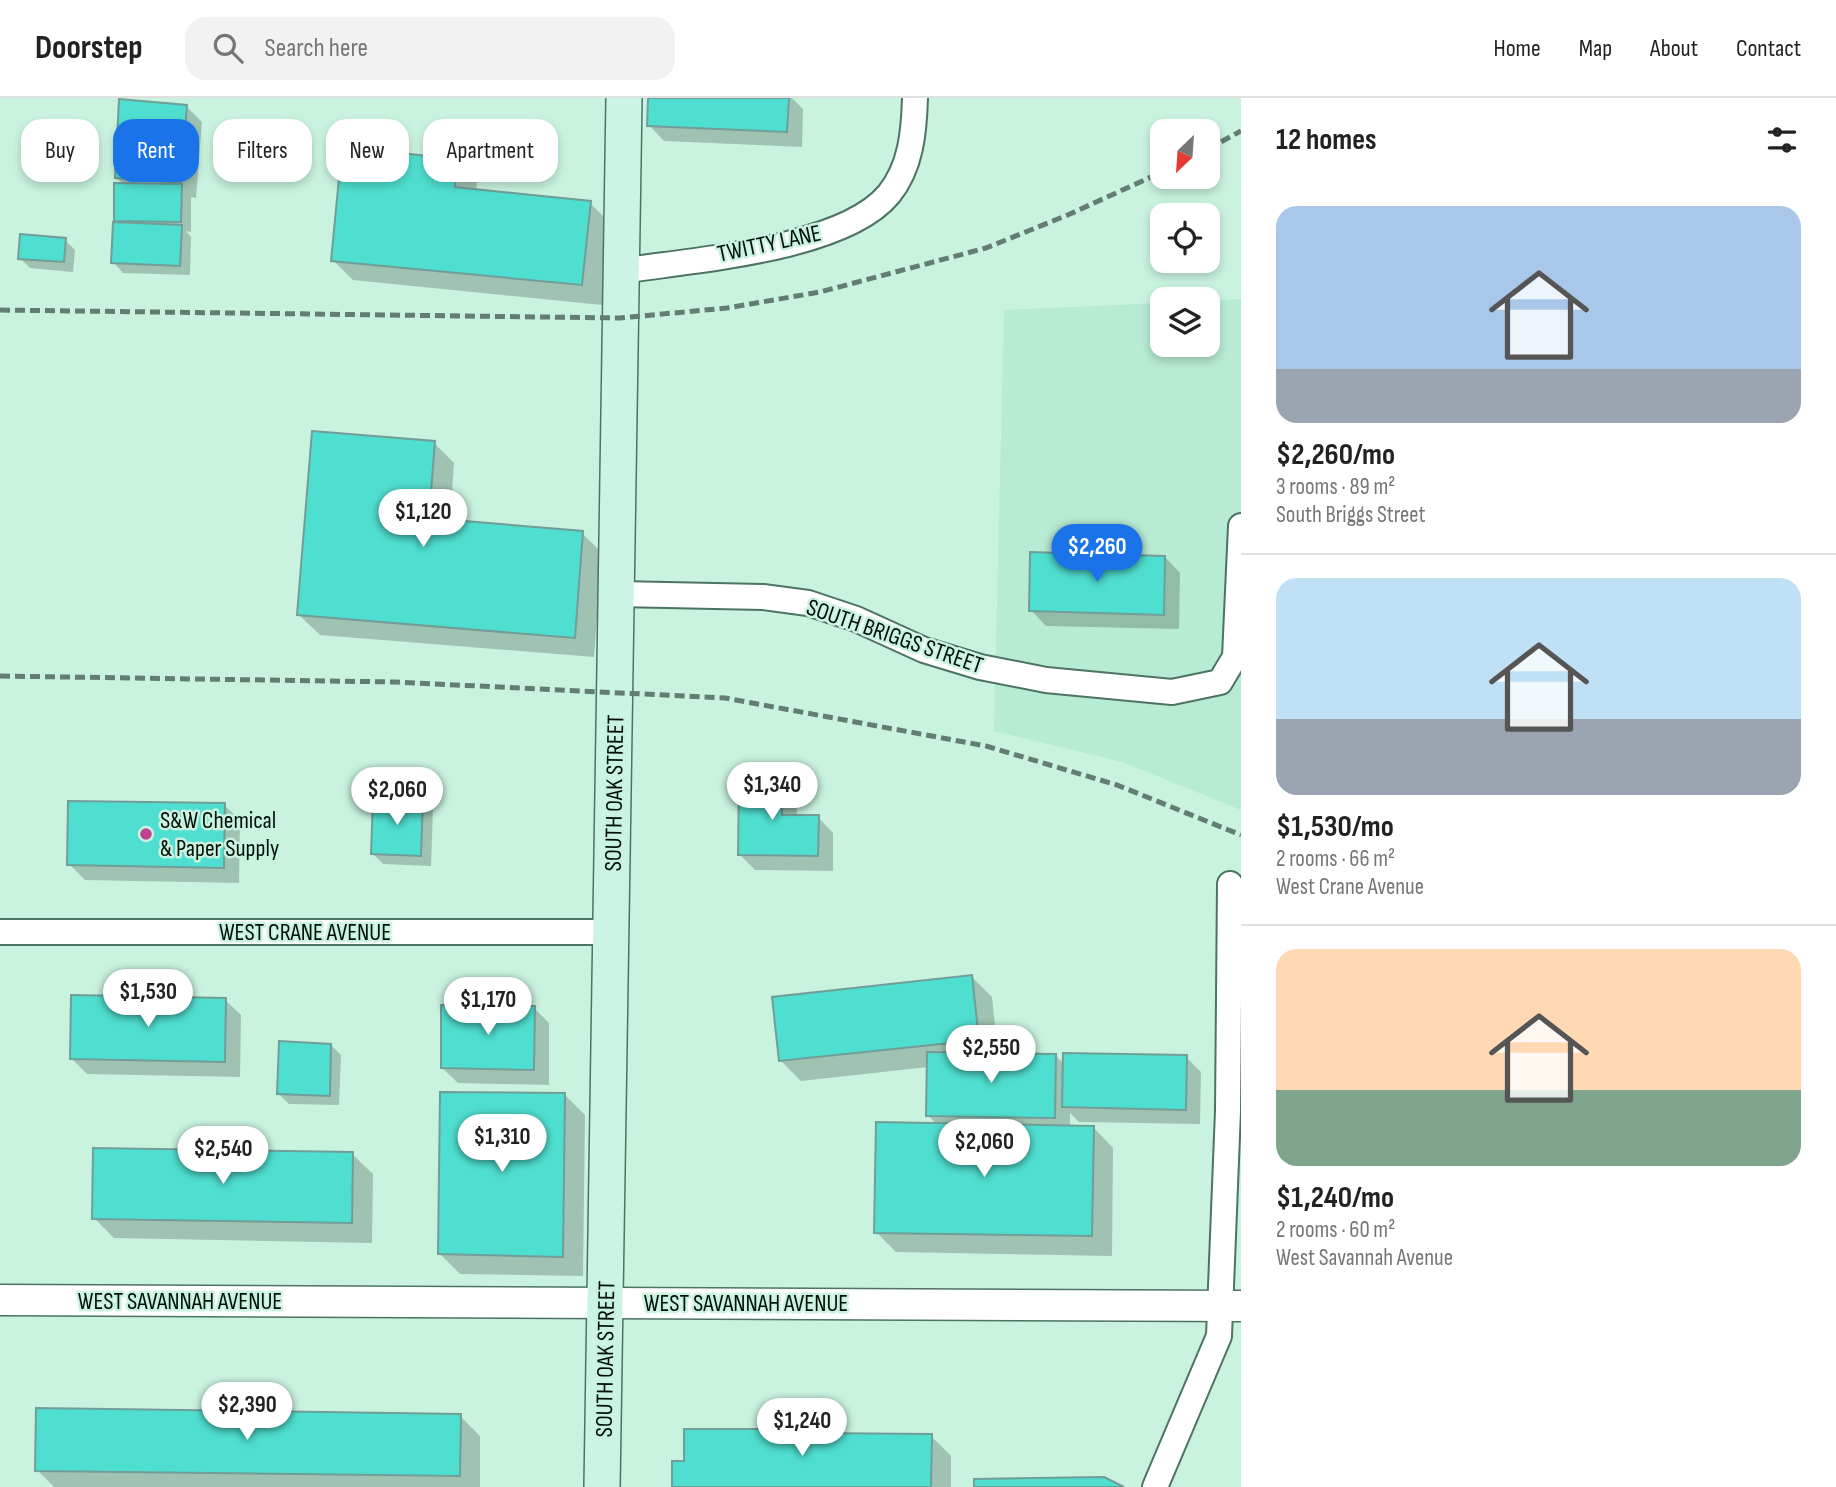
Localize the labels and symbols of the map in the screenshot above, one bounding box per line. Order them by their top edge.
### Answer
north arrow [1150,119,1220,189]
street label: TWITTY LANE [715,218,824,269]
pin: $1,120 [366,490,480,549]
pin: $2,260 [1040,524,1154,584]
street label: SOUTH BRIGGS STREET [803,593,987,680]
street label: SOUTH OAK STREET [599,714,630,872]
pin: $1,340 [715,762,829,822]
pin: $2,060 [340,768,454,827]
place label: S&W Chemical & Paper Supply [160,806,279,863]
marker: S&W Chemical & Paper Supply [138,826,154,842]
street label: WEST CRANE AVENUE [219,918,391,947]
pin: $1,530 [91,970,205,1029]
pin: $1,170 [431,978,545,1037]
pin: $2,550 [934,1026,1048,1085]
pin: $1,310 [445,1114,559,1174]
pin: $2,060 [927,1119,1041,1179]
pin: $2,540 [166,1126,280,1186]
street label: SOUTH OAK STREET [590,1280,621,1438]
street label: WEST SAVANNAH AVENUE [78,1287,282,1316]
street label: WEST SAVANNAH AVENUE [644,1289,848,1318]
pin: $2,390 [190,1382,304,1442]
pin: $1,240 [745,1398,859,1458]

